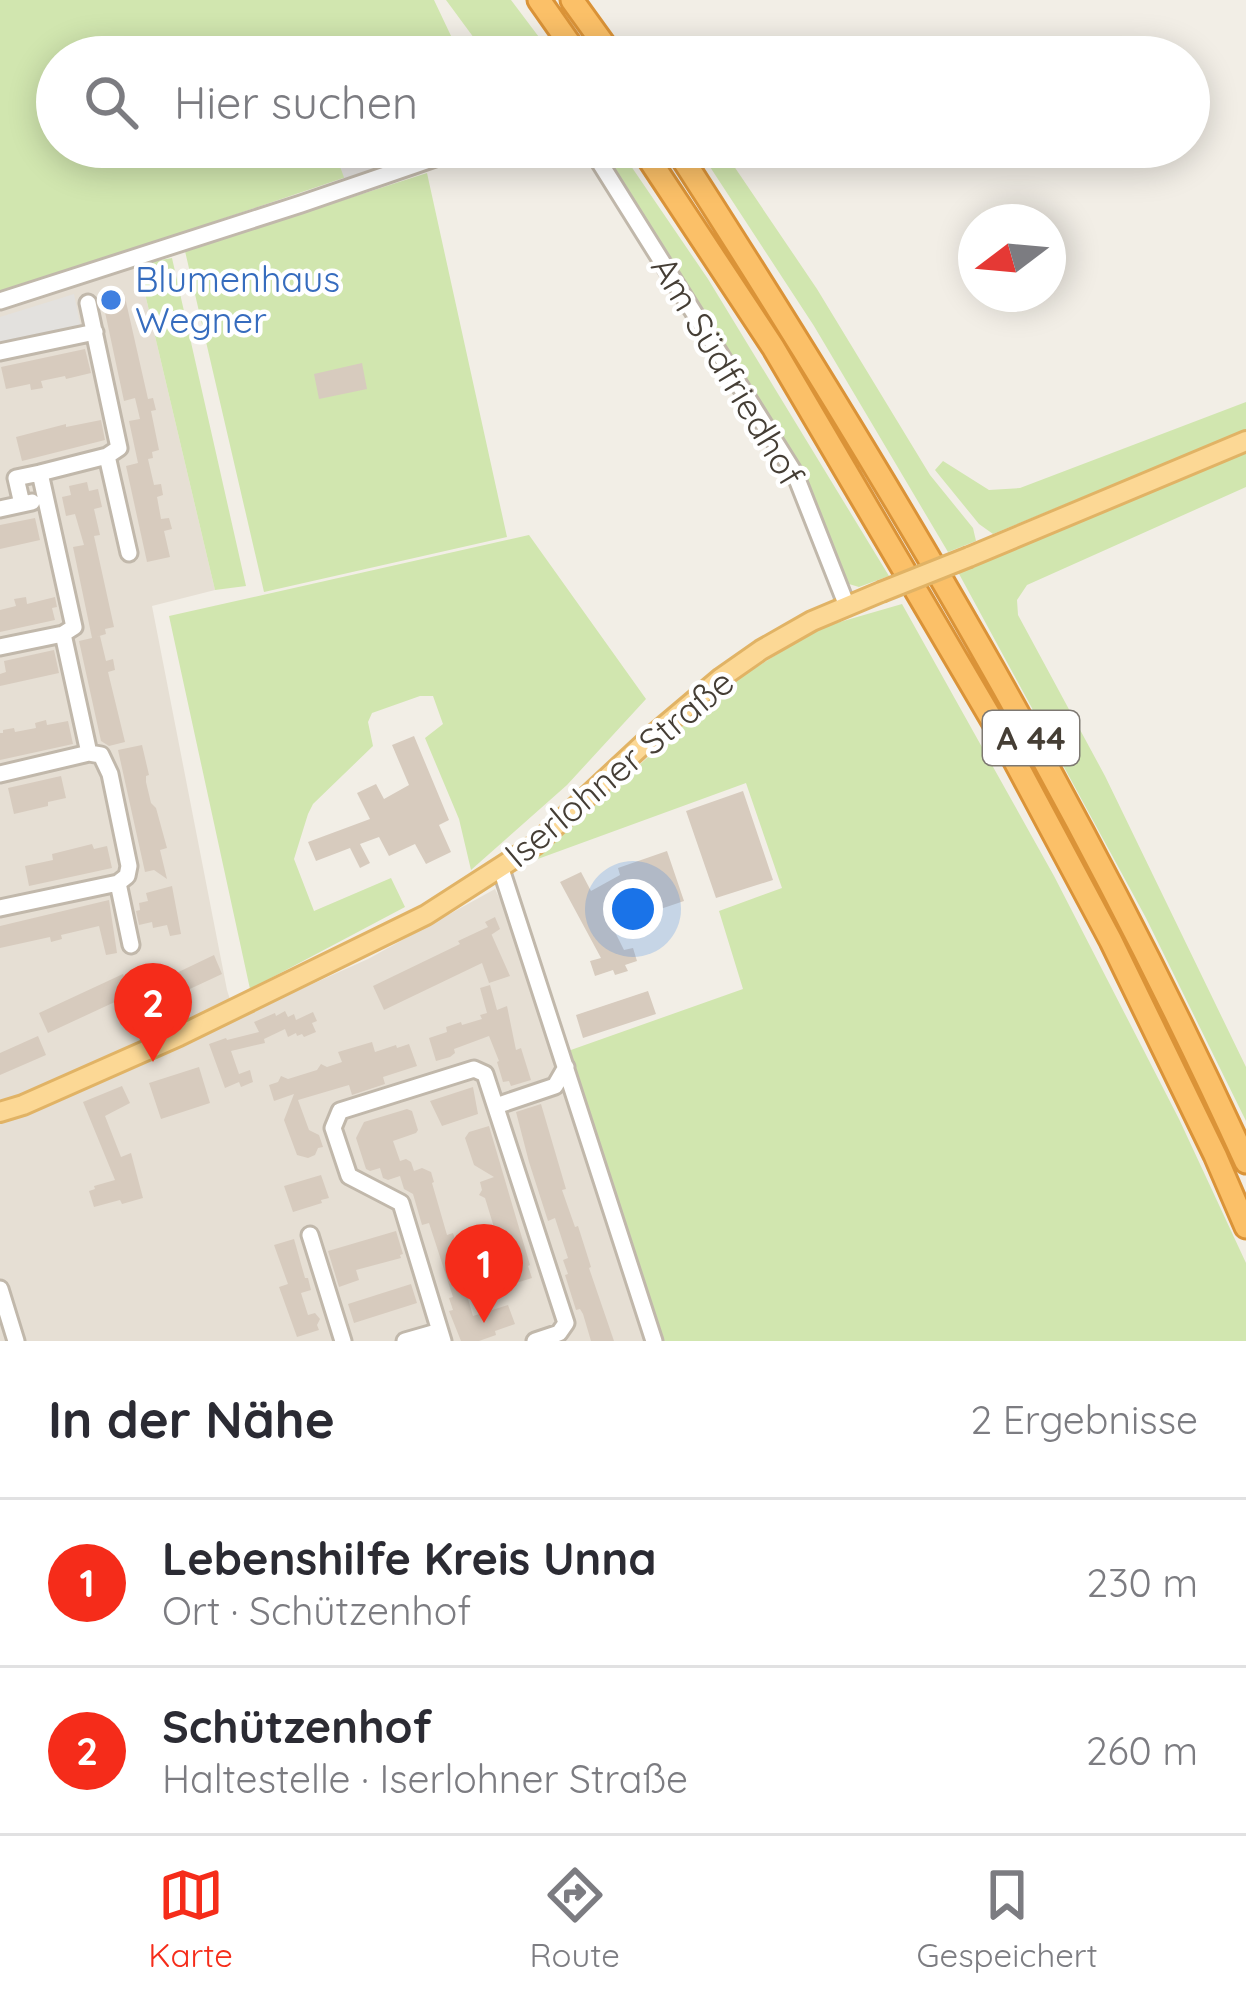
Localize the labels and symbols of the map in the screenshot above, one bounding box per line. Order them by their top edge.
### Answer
north arrow [958,204,1066,312]
street label: Am Südfriedhof [642,248,815,494]
place label: Blumenhaus Wegner [135,256,340,342]
marker: Blumenhaus Wegner [98,287,124,313]
street label: Iserlohner Straße [495,659,742,876]
road number: A 44 [983,711,1079,765]
your location [603,879,663,939]
pin: 2 [114,963,192,1062]
pin: 1 [445,1224,523,1323]

